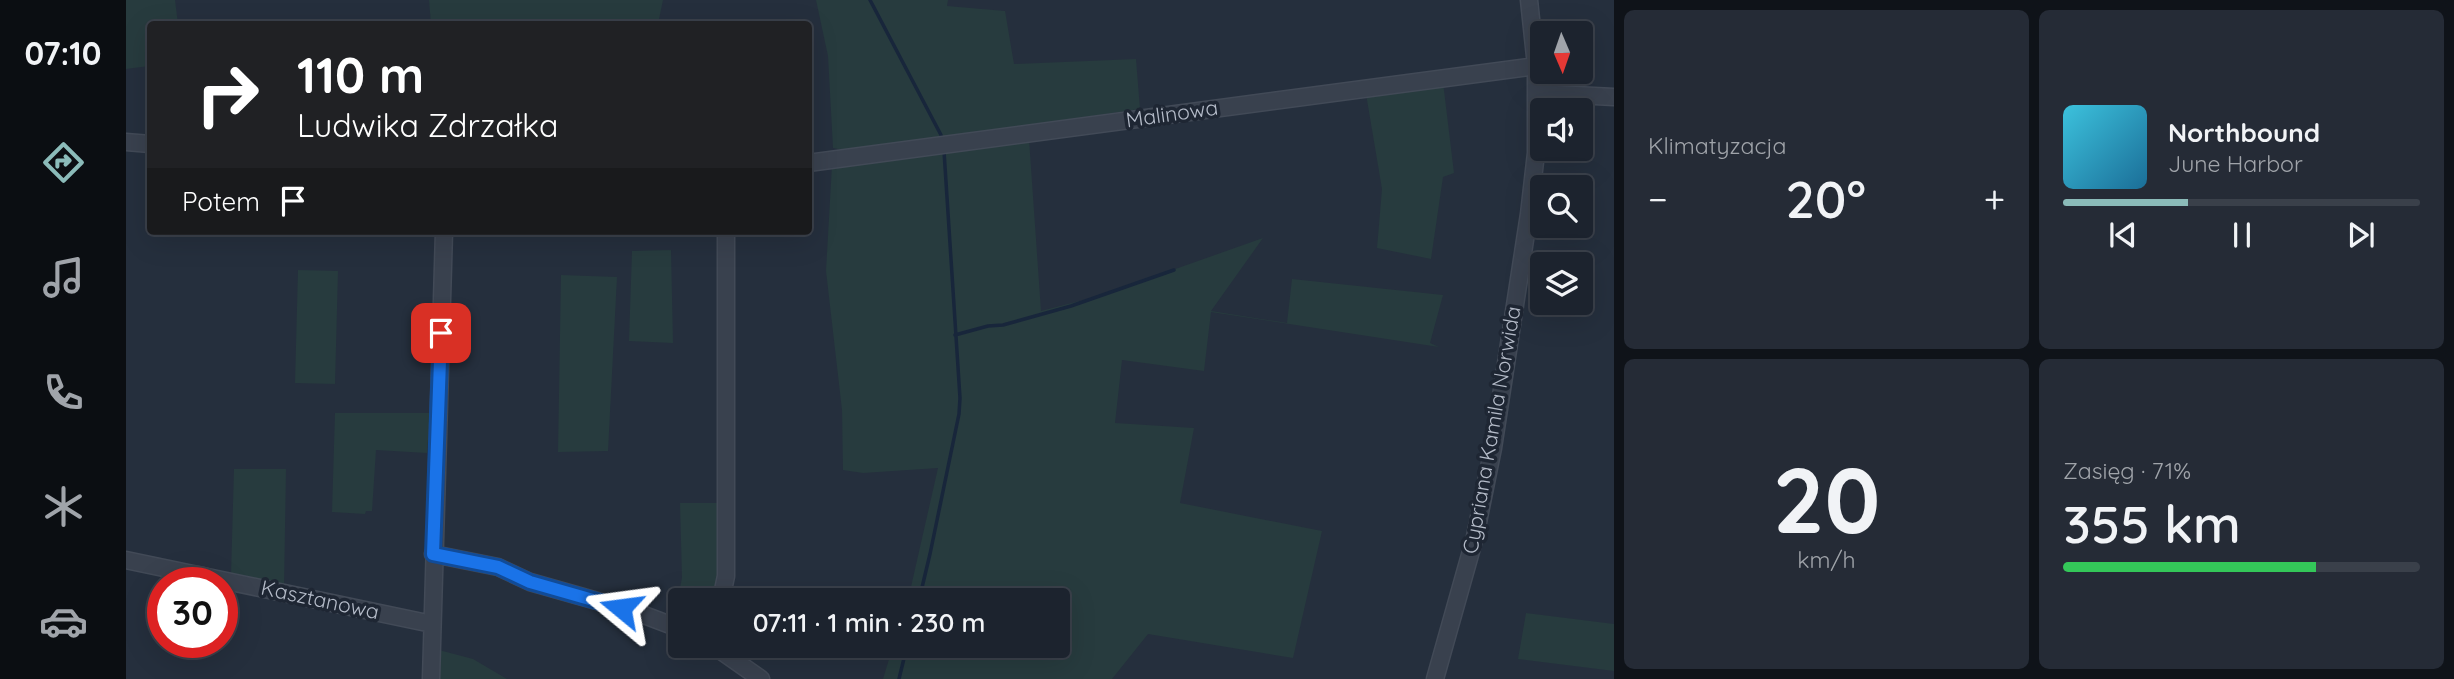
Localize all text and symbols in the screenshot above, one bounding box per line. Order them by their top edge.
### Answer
north arrow [1530,21,1592,84]
map controls [1530,21,1593,315]
text: 07:10 [25,33,101,73]
text: 110 m [297,44,424,105]
icon: right [182,49,273,140]
street label: Malinowa [1124,94,1220,132]
button: sound [1530,98,1593,161]
text: Ludwika Zdrzałka [297,105,558,145]
text: Northbound [2168,116,2320,149]
text: Klimatyzacja [1648,131,1787,160]
icon: directions [39,138,88,187]
text: June Harbor [2168,149,2303,178]
text: 20° [1785,166,1866,231]
button: search [1530,175,1593,238]
text: − [1648,175,1668,223]
text: + [1984,175,2005,223]
icon: arrive [274,182,312,220]
text: Potem [182,185,260,218]
icon: previous [2104,216,2142,254]
icon: pause [2223,216,2261,254]
icon: next [2342,216,2380,254]
button: layers [1530,252,1593,315]
icon: music [39,253,88,302]
pin [411,303,471,363]
street label: Cypriana Kamila Norwida [1456,304,1526,556]
icon: arrive [422,314,460,352]
icon: phone [39,368,88,417]
text: 20 [1773,442,1880,556]
text: Zasięg · 71% [2063,456,2191,485]
icon: climate [39,482,88,531]
text: 355 km [2063,491,2241,556]
text: km/h [1797,545,1856,574]
speed limit sign: 30 [147,567,238,658]
position arrow [584,571,658,645]
street label: Kasztanowa [259,574,382,624]
icon: car [39,597,88,646]
text: 07:11 · 1 min · 230 m [753,606,985,639]

